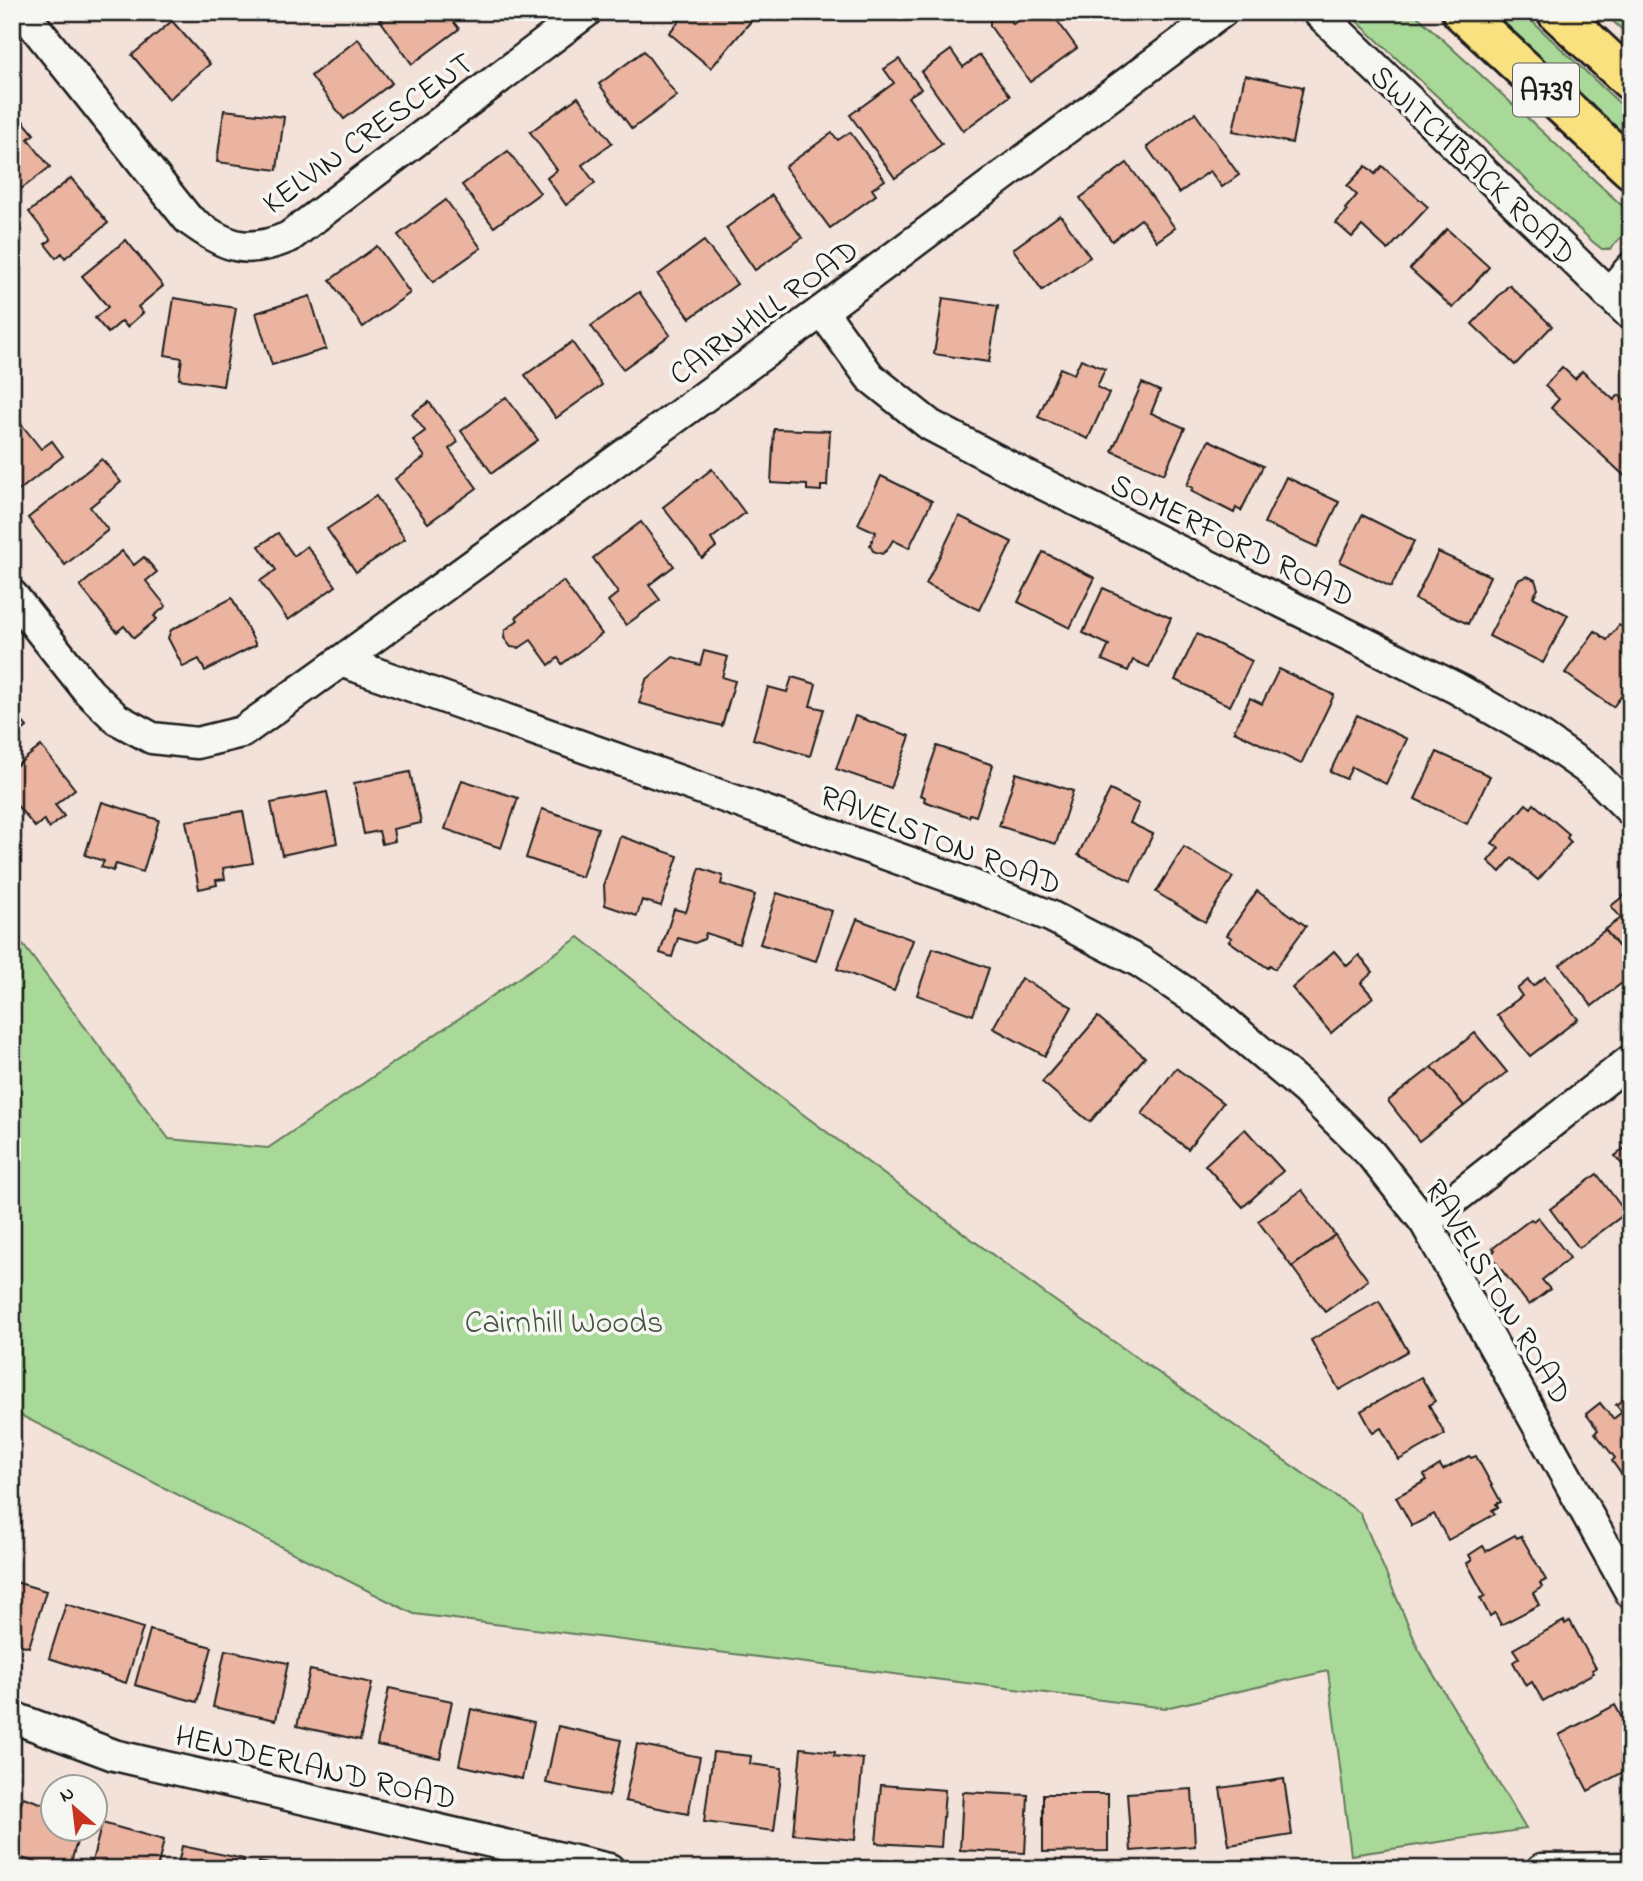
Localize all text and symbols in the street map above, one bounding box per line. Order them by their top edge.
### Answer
street label: KELVIN CRESCENT [254,42,484,228]
street label: SWITCHBACK ROAD [1357,55,1586,278]
road number: A739 [1513,64,1579,116]
street label: CAIRNHILL ROAD [661,229,870,399]
street label: SOMERFORD ROAD [1101,463,1362,622]
street label: RAVELSTON ROAD [812,775,1067,910]
street label: RAVELSTON ROAD [1410,1171,1582,1414]
park label: Cairnhill Woods [465,1301,663,1348]
street label: HENDERLAND ROAD [170,1714,460,1825]
north arrow [38,1772,108,1842]
text: N [55,1780,79,1810]

